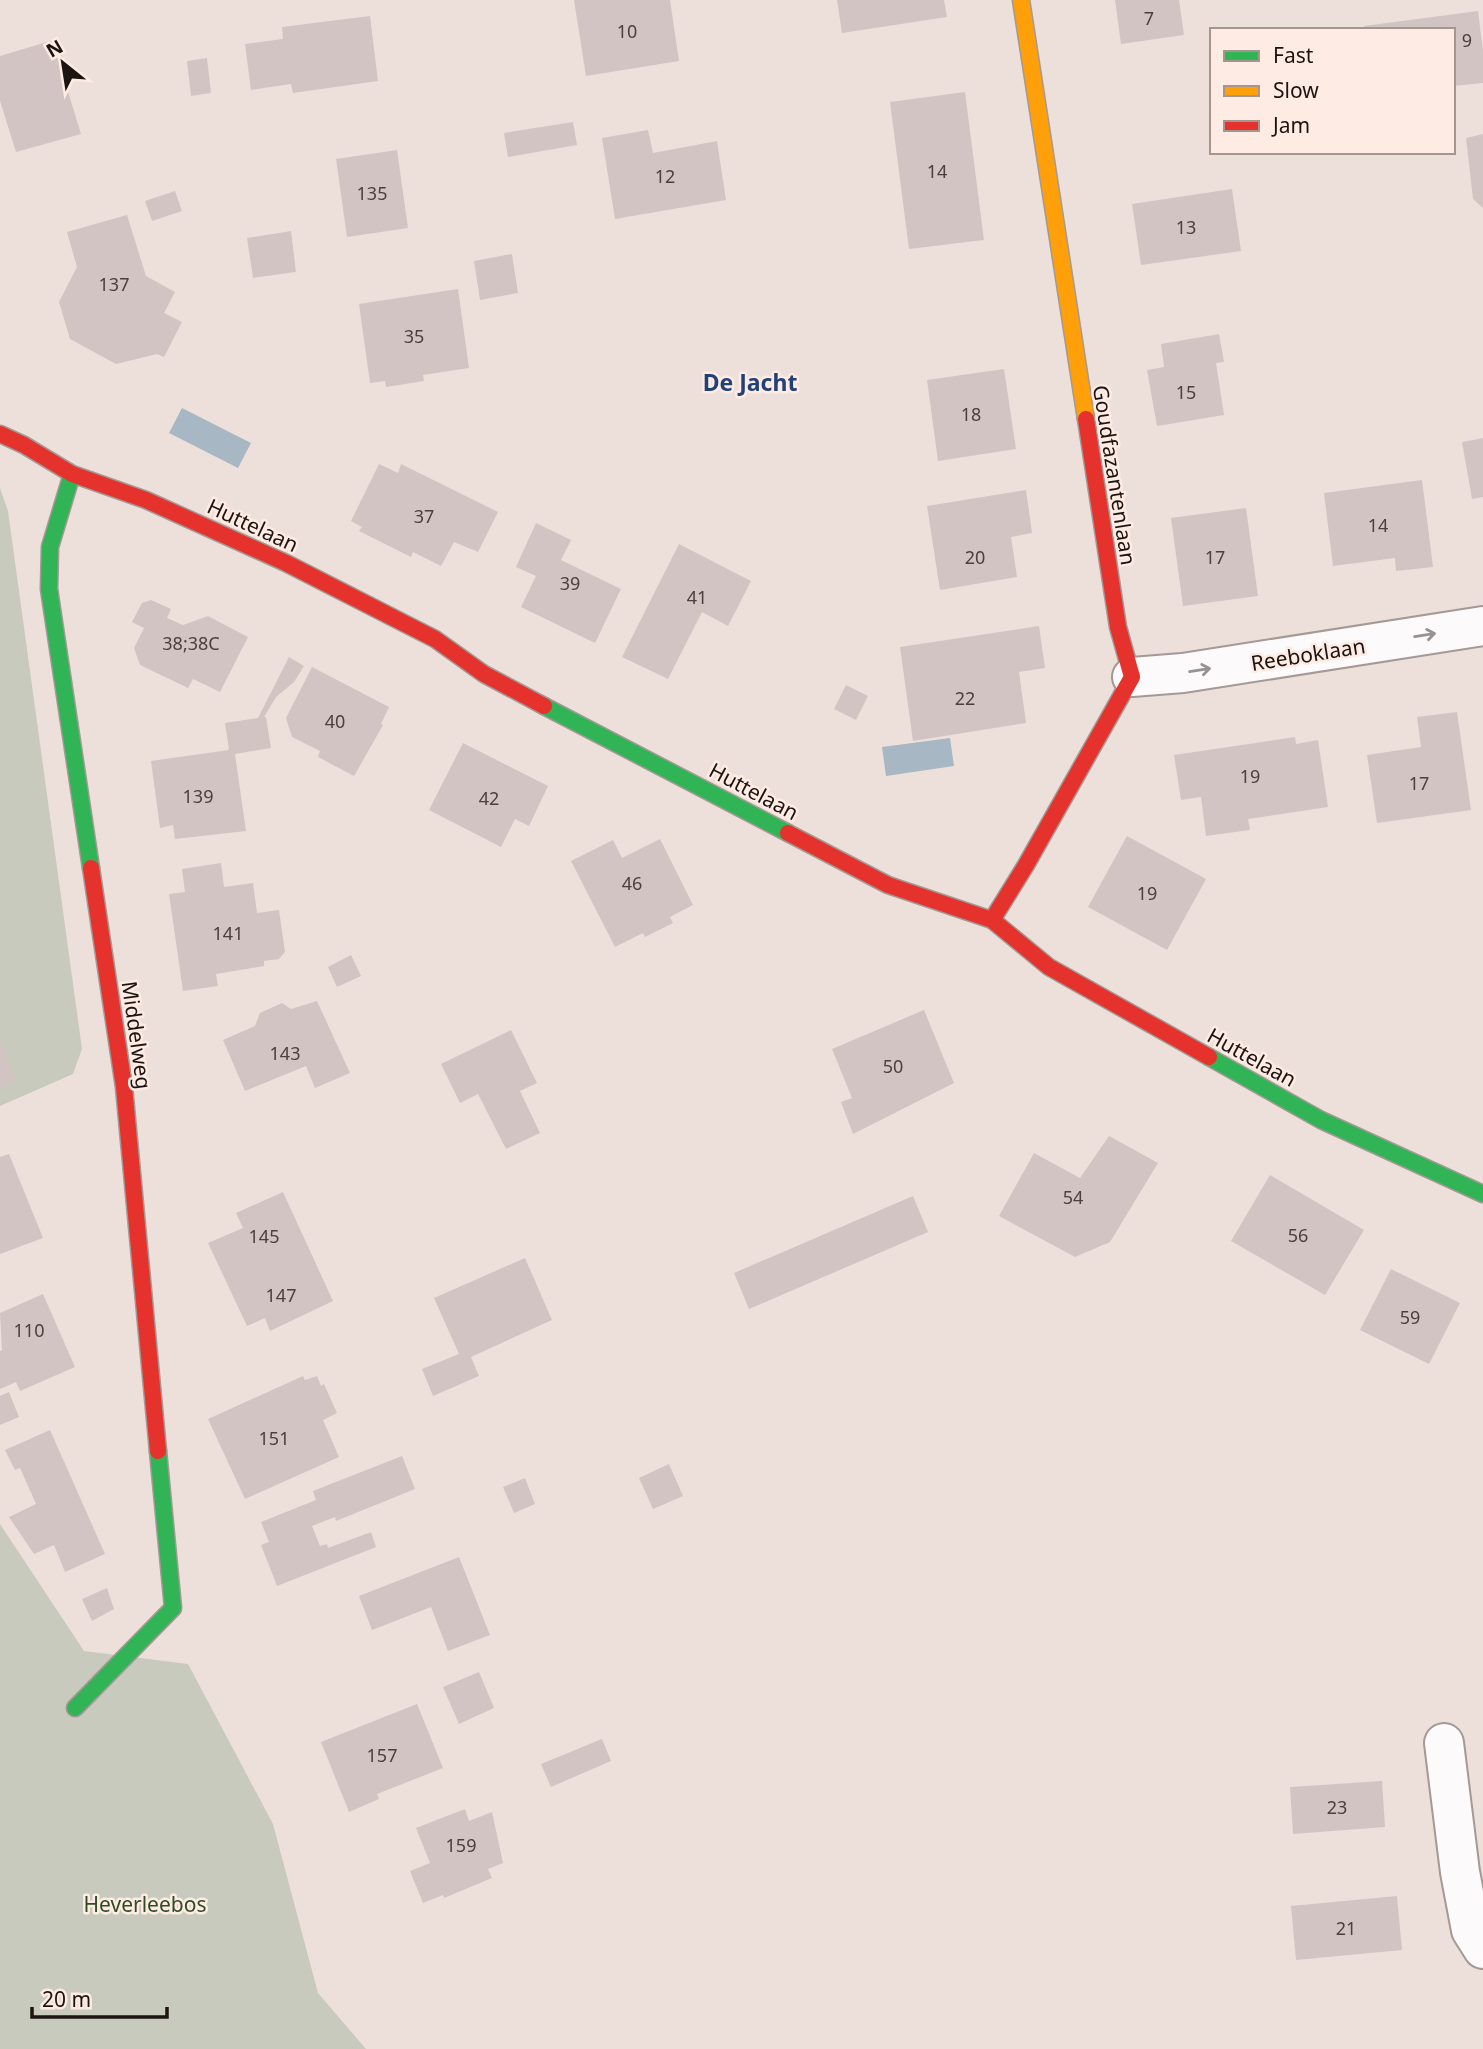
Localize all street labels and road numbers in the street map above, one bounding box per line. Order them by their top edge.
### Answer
street label: Goudfazantenlaan [1087,383,1143,567]
street label: Huttelaan [203,492,303,558]
street label: Reeboklaan [1249,631,1367,677]
street label: Huttelaan [704,756,804,826]
street label: Middelweg [116,979,158,1091]
street label: Huttelaan [1203,1021,1301,1093]

